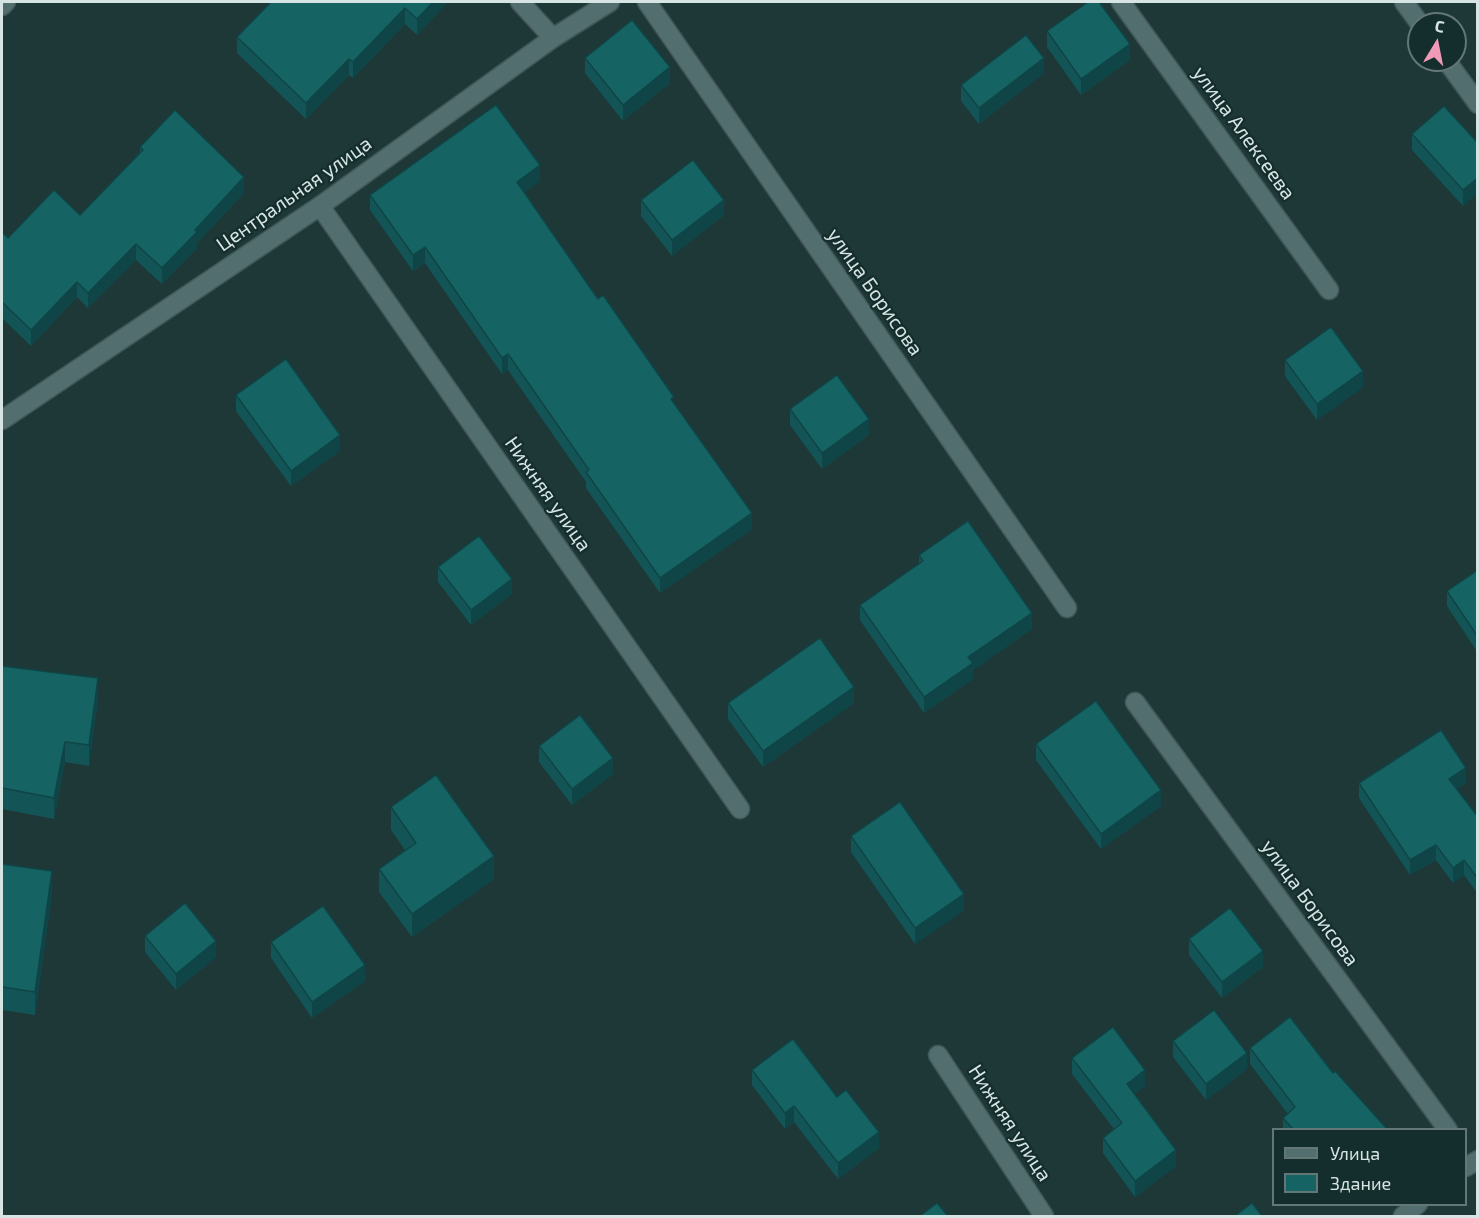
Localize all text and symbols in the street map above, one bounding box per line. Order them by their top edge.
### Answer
north arrow [1407,12,1467,72]
text: С [1434,16,1446,36]
street label: улица Алексеева [1188,62,1300,204]
street label: Центральная улица [212,131,376,257]
street label: улица Борисова [822,224,928,360]
street label: Нижняя улица [500,432,596,556]
street label: улица Борисова [1256,835,1364,971]
street label: Нижняя улица [963,1060,1057,1186]
legend [1272,1128,1467,1206]
text: Улица [1330,1142,1380,1164]
text: Здание [1330,1172,1391,1194]

